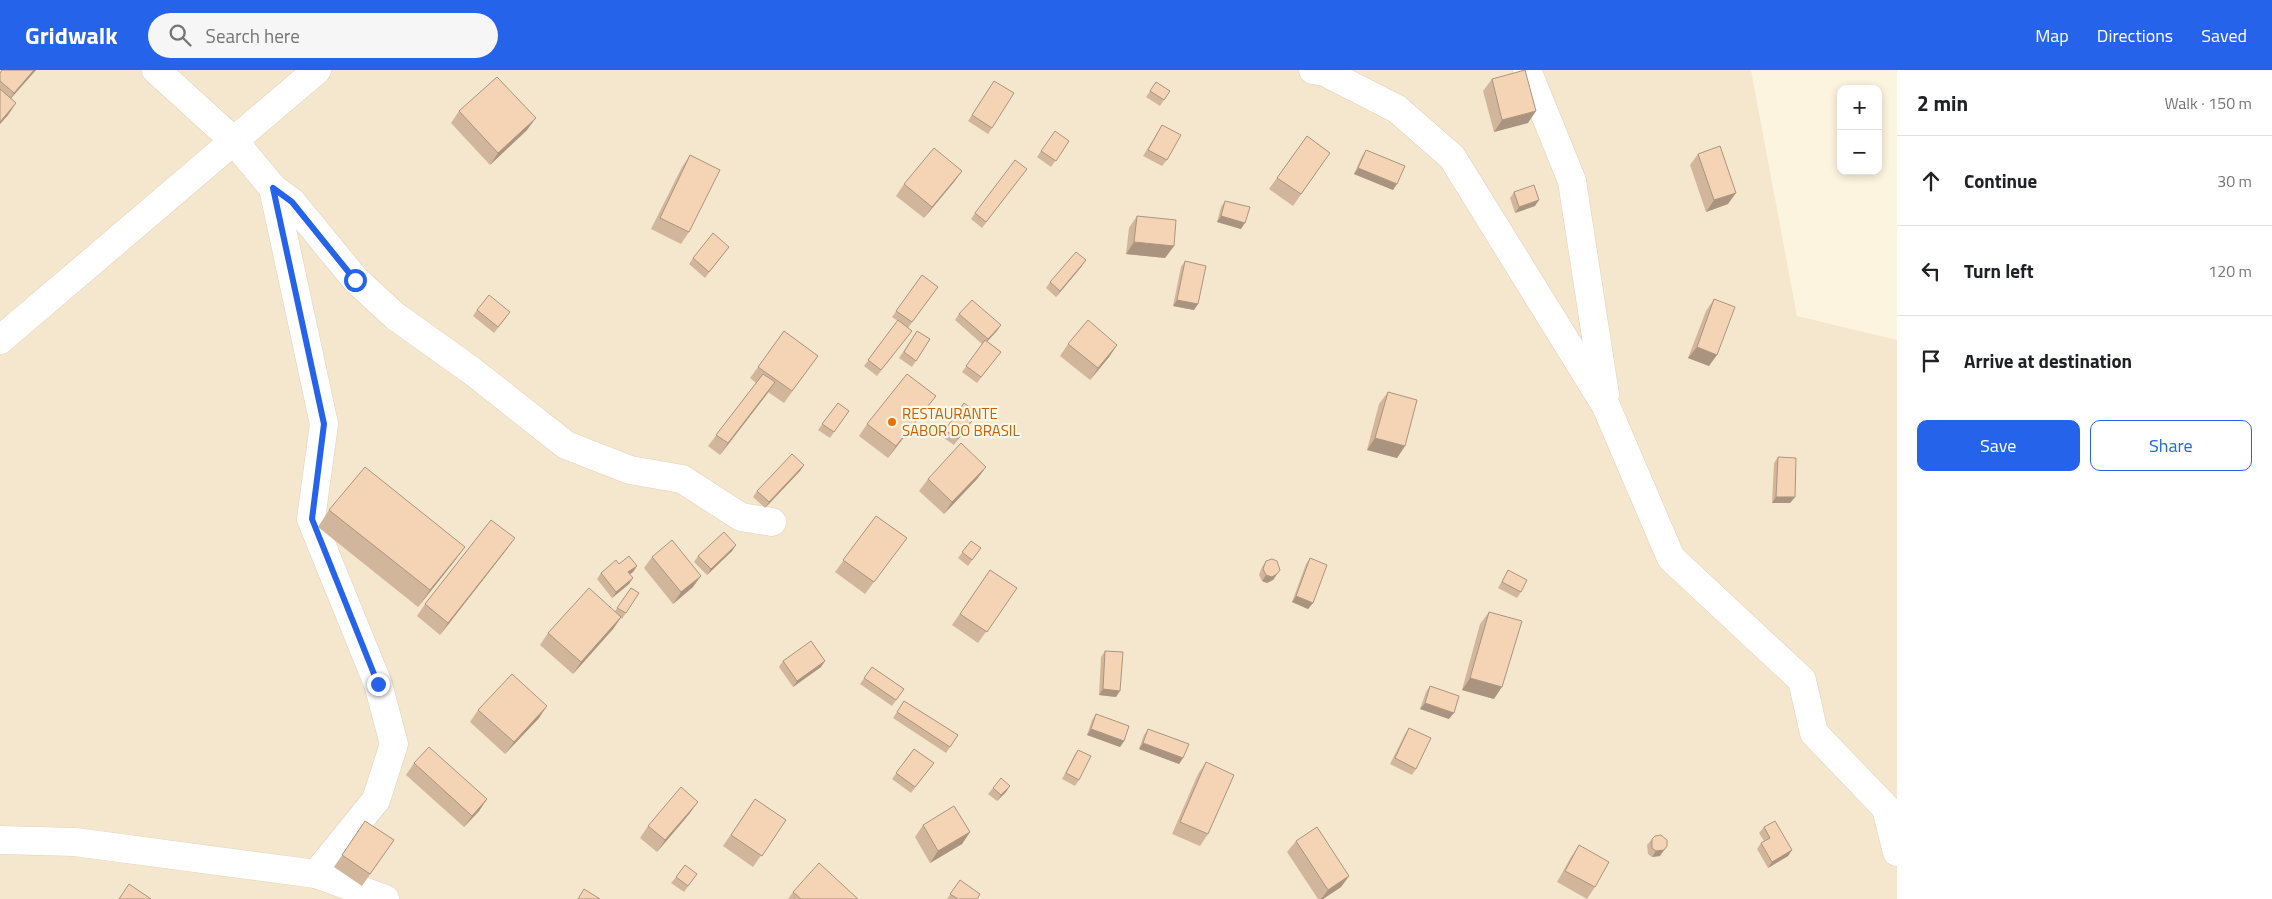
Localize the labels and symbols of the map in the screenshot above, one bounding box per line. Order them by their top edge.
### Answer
route start [344,269,367,292]
place label: RESTAURANTE SABOR DO BRASIL [902,402,1020,442]
marker: RESTAURANTE SABOR DO BRASIL [886,416,898,428]
route end [367,673,390,696]

